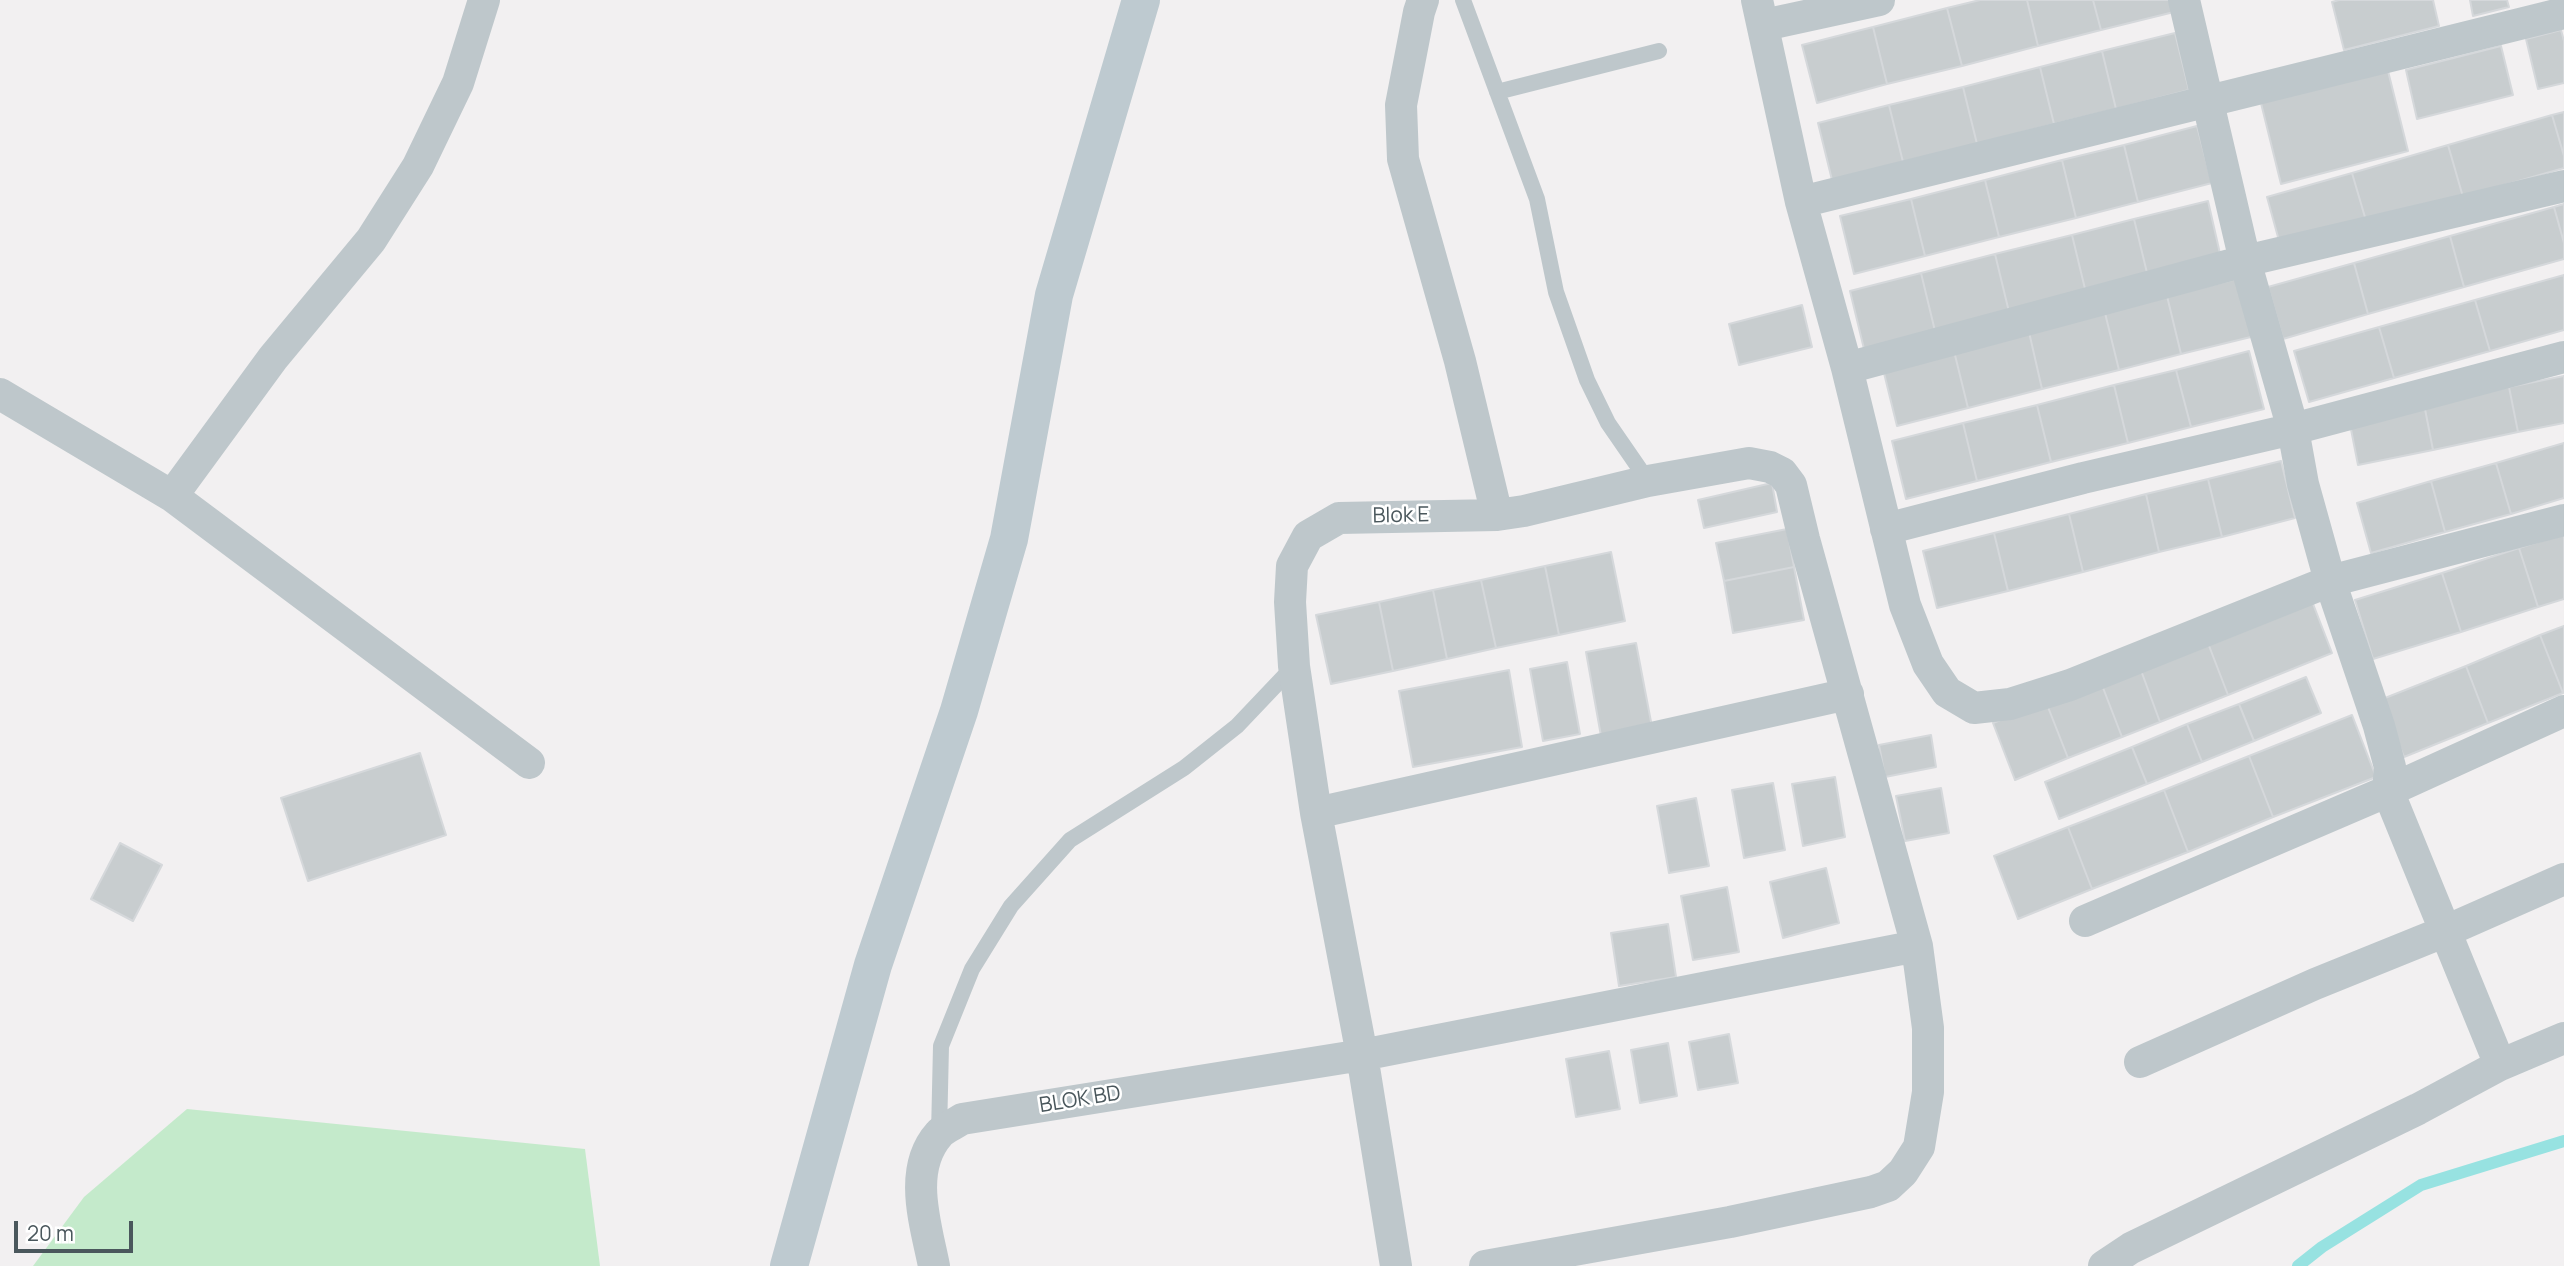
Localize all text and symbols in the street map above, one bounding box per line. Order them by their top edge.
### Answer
street label: Blok E [1372,503,1430,529]
street label: BLOK BD [1038,1081,1122,1119]
scale bar [18,1206,136,1250]
text: 20 m [27,1219,74,1247]

